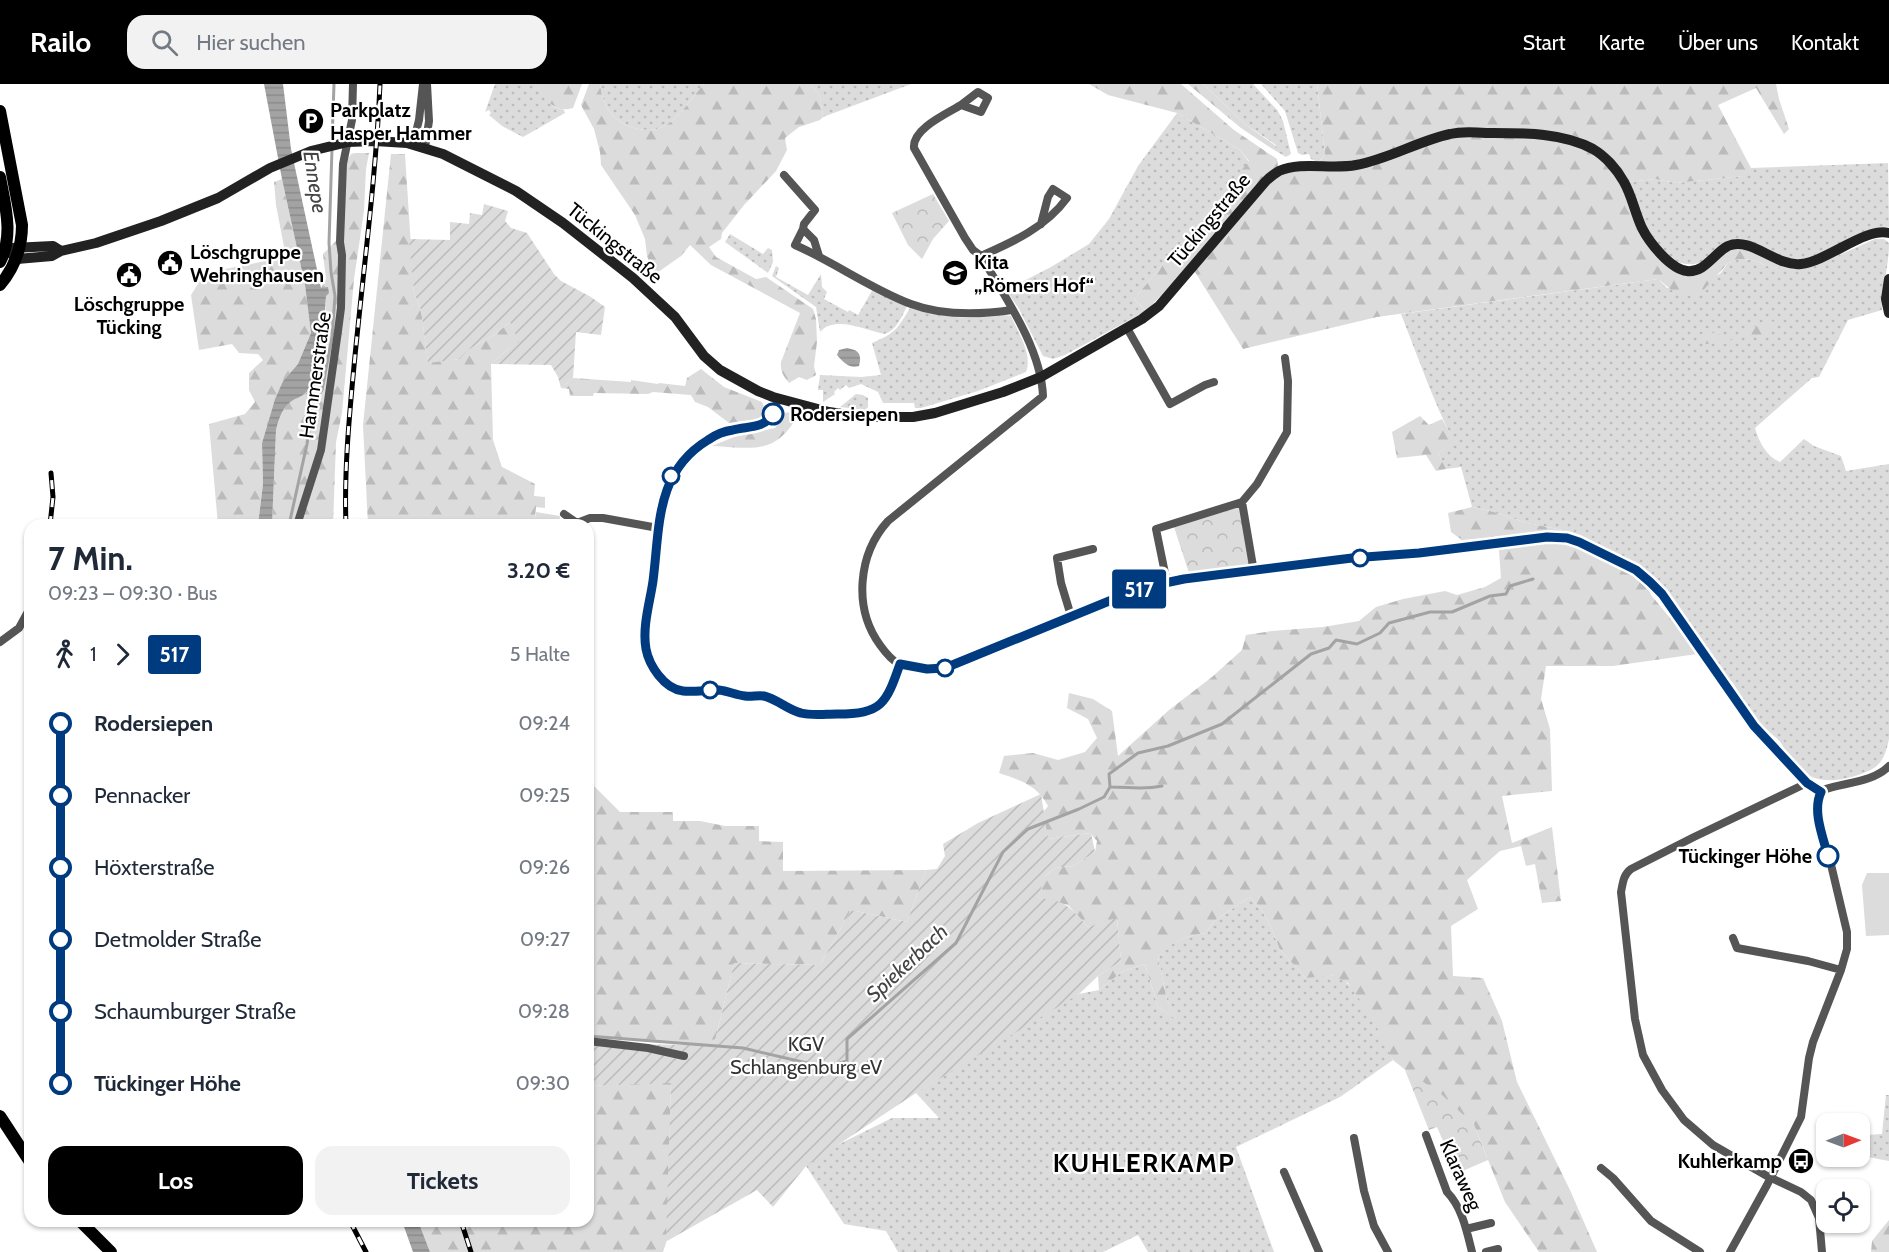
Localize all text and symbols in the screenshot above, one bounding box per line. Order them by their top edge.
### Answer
search box [127,15,547,69]
text: Railo [30,25,91,59]
icon: search [148,26,181,59]
text: Hier suchen [196,29,306,56]
text: Start [1523,30,1566,55]
text: Karte [1599,30,1645,55]
text: Über uns [1678,30,1758,55]
text: Kontakt [1791,30,1859,55]
place label: Parkplatz Hasper Hammer [330,98,472,145]
parking icon: Parkplatz Hasper Hammer [296,106,326,136]
water label: Ennepe [298,149,333,215]
street label: Tückingstraße [1163,168,1255,272]
street label: Tückingstraße [563,197,667,289]
place label: Löschgruppe Wehringhausen [190,240,324,287]
public building icon: Löschgruppe Wehringhausen [155,248,185,278]
place label: Kita „Römers Hof“ [974,250,1094,297]
school or university icon: Kita „Römers Hof“ [940,258,970,288]
public building icon: Löschgruppe Tücking [114,260,144,290]
place label: Löschgruppe Tücking [74,292,184,339]
street label: Hammerstraße [294,310,336,440]
place label: Rodersiepen [790,402,898,426]
marker: Rodersiepen [762,403,784,425]
unlabelled marker [662,467,680,485]
text: 7 Min. [48,538,133,578]
unlabelled marker [1351,549,1369,567]
text: 3.20 € [507,557,570,584]
line badge: 517 [1104,570,1174,608]
text: 517 [1124,577,1154,602]
text: 09:23 – 09:30 · Bus [48,581,217,605]
icon: walk [48,638,81,671]
icon: forward [106,638,139,671]
text: 1 [90,642,97,666]
text: 517 [160,642,189,667]
text: 5 Halte [510,642,570,666]
unlabelled marker [936,659,954,677]
unlabelled marker [701,681,719,699]
text: Rodersiepen [94,710,213,737]
text: 09:24 [518,711,570,735]
text: Pennacker [94,782,190,809]
text: 09:25 [519,783,570,807]
place label: Tückinger Höhe [1678,844,1812,868]
marker: Tückinger Höhe [1817,845,1839,867]
text: Höxterstraße [94,854,215,881]
text: 09:26 [519,855,570,879]
water label: Spiekerbach [861,919,953,1007]
text: Detmolder Straße [94,926,262,953]
text: 09:27 [520,927,570,951]
text: Schaumburger Straße [94,998,296,1025]
text: 09:28 [518,999,570,1023]
park label: KGV Schlangenburg eV [730,1032,883,1079]
text: Tückinger Höhe [94,1070,241,1097]
text: 09:30 [516,1071,570,1095]
north arrow [1816,1113,1870,1167]
map controls [1816,1113,1870,1233]
street label: Klaraweg [1435,1136,1488,1215]
button: Los [48,1146,303,1215]
button: Tickets [315,1146,570,1215]
bus stop icon: Kuhlerkamp [1786,1146,1816,1176]
district label: KUHLERKAMP [1053,1147,1235,1179]
place label: Kuhlerkamp [1678,1149,1782,1173]
button: locate [1816,1179,1870,1233]

